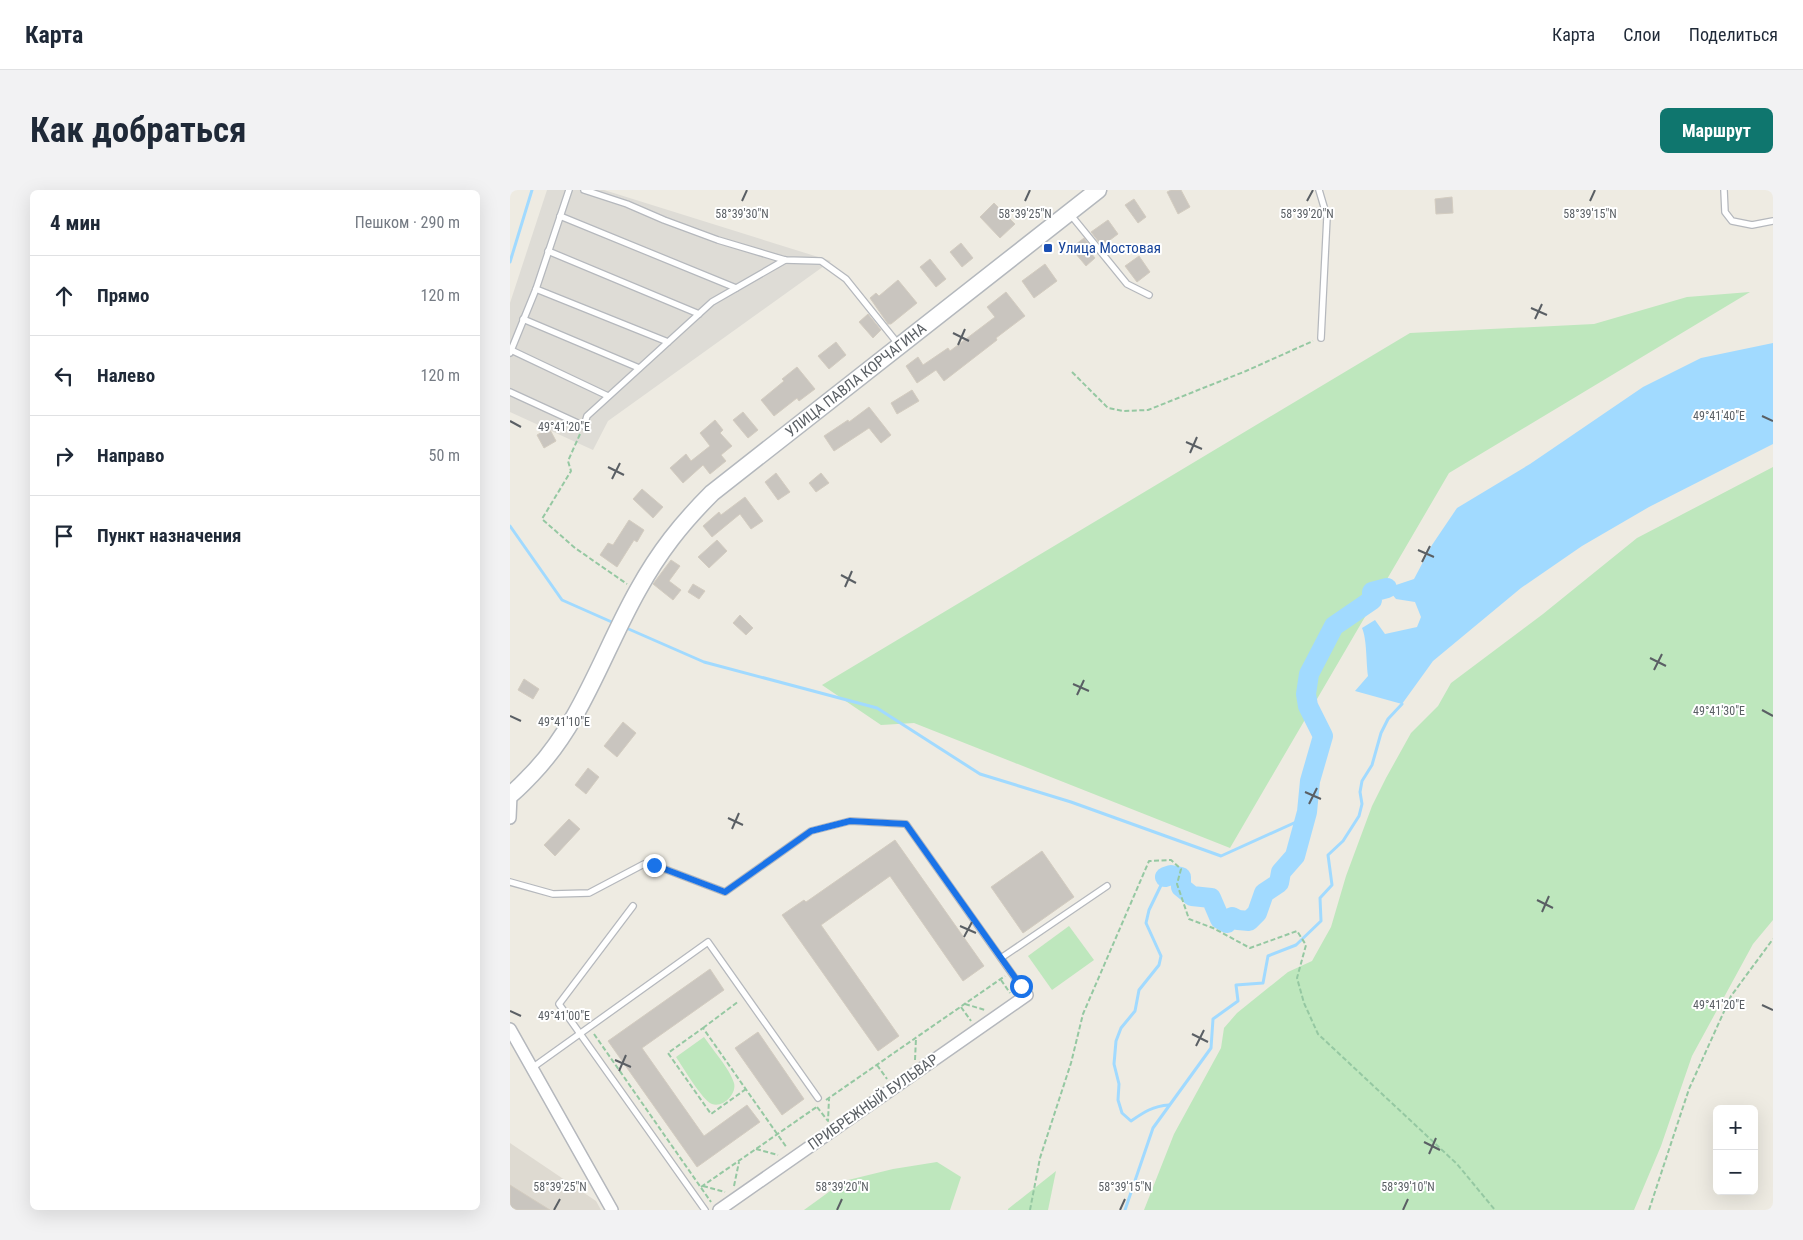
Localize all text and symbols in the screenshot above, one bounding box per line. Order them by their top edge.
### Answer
text: Карта [25,21,83,49]
text: Карта [1552,24,1595,45]
text: Слои [1623,24,1661,45]
text: Поделиться [1689,24,1778,45]
button: Маршрут [1660,108,1773,153]
text: Как добраться [30,110,246,151]
text: 58°39'30"N [715,207,769,221]
text: 58°39'25"N [998,207,1052,221]
text: 58°39'20"N [1280,207,1334,221]
text: 58°39'15"N [1563,207,1617,221]
text: 4 мин [50,211,100,235]
text: Пешком · 290 m [355,213,460,232]
place label: Улица Мостовая [1058,239,1161,257]
marker: Улица Мостовая [1042,242,1054,254]
icon: ahead [50,282,78,310]
text: Прямо [97,284,150,307]
text: 120 m [421,286,460,305]
street label: УЛИЦА ПАВЛА КОРЧАГИНА [782,319,930,441]
icon: left [50,362,78,390]
text: Налево [97,364,155,387]
text: 120 m [421,366,460,385]
text: 49°41'40"E [1693,409,1745,423]
text: 49°41'20"E [538,420,590,434]
icon: right [50,442,78,470]
text: Направо [97,444,164,467]
text: 50 m [428,446,460,465]
icon: arrive [50,522,78,550]
text: Пункт назначения [97,524,241,547]
text: 49°41'30"E [1693,704,1745,718]
text: 49°41'10"E [538,715,590,729]
route end [643,854,666,877]
route start [1010,975,1033,998]
text: 49°41'20"E [1693,998,1745,1012]
text: 49°41'00"E [538,1009,590,1023]
street label: ПРИБРЕЖНЫЙ БУЛЬВАР [804,1050,942,1154]
map controls [1713,1105,1758,1195]
button: + [1713,1105,1758,1150]
button: − [1713,1150,1758,1195]
text: 58°39'25"N [533,1180,587,1194]
text: 58°39'20"N [815,1180,869,1194]
text: 58°39'15"N [1098,1180,1152,1194]
text: 58°39'10"N [1381,1180,1435,1194]

